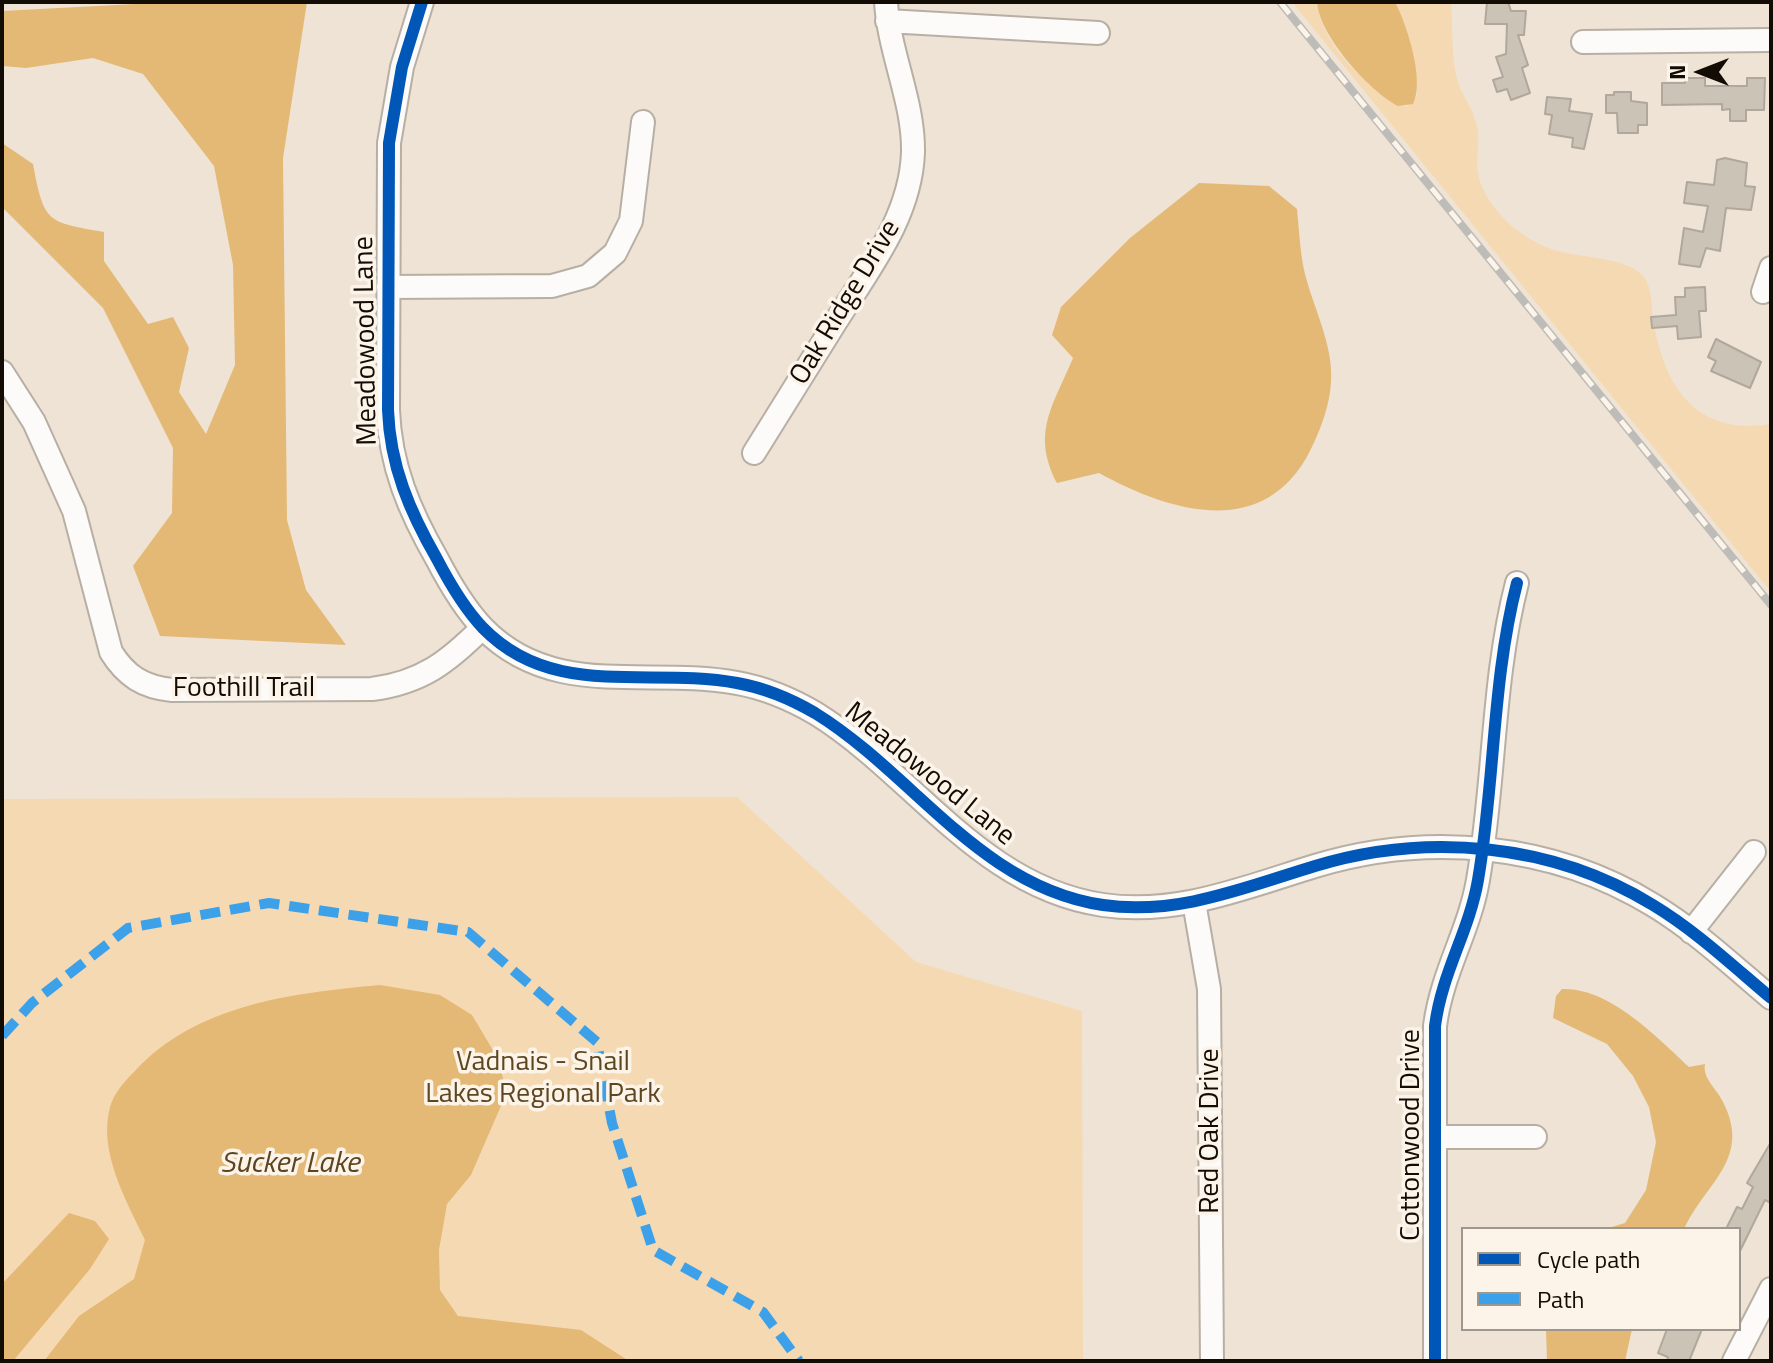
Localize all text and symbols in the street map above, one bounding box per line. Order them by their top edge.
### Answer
north arrow [1661,32,1741,112]
text: N [1660,64,1694,80]
street label: Oak Ridge Drive [784,215,908,391]
street label: Meadowood Lane [348,236,386,446]
street label: Foothill Trail [173,672,315,706]
street label: Meadowood Lane [837,696,1021,854]
street label: Cottonwood Drive [1395,1029,1429,1241]
park label: Vadnais - Snail Lakes Regional Park [425,1046,661,1112]
street label: Red Oak Drive [1194,1048,1228,1214]
water label: Sucker Lake [220,1147,360,1183]
legend [1461,1227,1741,1331]
text: Cycle path [1537,1241,1640,1277]
text: Path [1537,1281,1584,1317]

